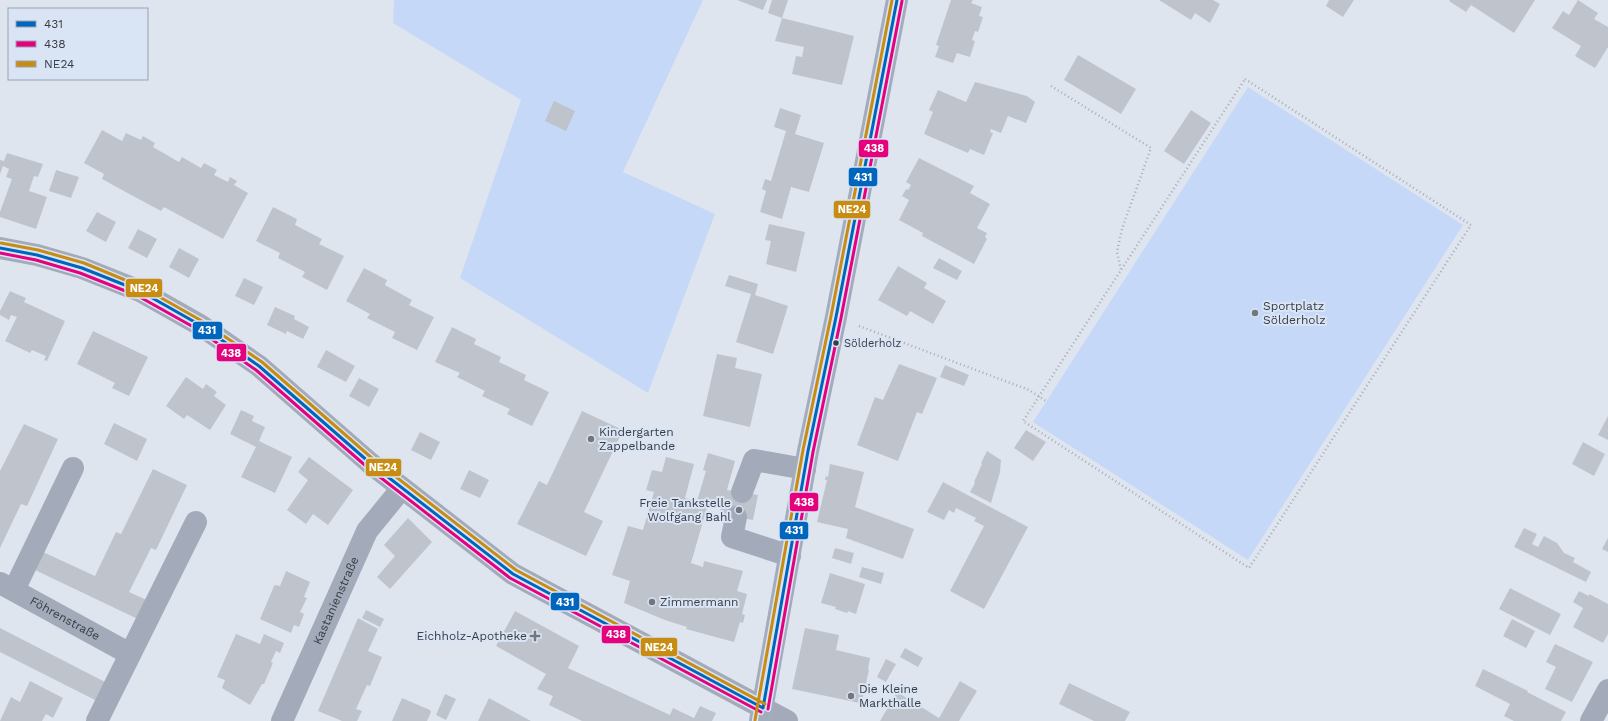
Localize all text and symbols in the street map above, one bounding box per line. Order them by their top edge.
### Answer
legend [8,8,148,80]
text: 431 [44,17,63,31]
text: 438 [44,37,66,51]
text: NE24 [44,57,74,71]
line badge: 438 [858,139,889,158]
text: 438 [864,142,884,155]
line badge: 431 [848,167,878,187]
text: 431 [854,171,872,184]
line badge: NE24 [833,200,871,219]
text: NE24 [838,203,866,216]
line badge: NE24 [125,278,163,298]
text: NE24 [130,282,158,295]
place label: Sportplatz Sölderholz [1263,299,1326,327]
marker: Sportplatz Sölderholz [1250,308,1260,318]
line badge: 431 [192,321,223,340]
text: 431 [198,324,216,337]
place label: Sölderholz [844,337,902,350]
marker: Sölderholz [831,338,841,348]
line badge: 438 [216,343,247,362]
text: 438 [221,347,241,360]
place label: Kindergarten Zappelbande [599,425,675,453]
marker: Kindergarten Zappelbande [586,434,596,444]
line badge: NE24 [365,458,402,477]
text: NE24 [369,461,397,474]
line badge: 438 [789,492,819,512]
place label: Freie Tankstelle Wolfgang Bahl [639,496,731,524]
text: 438 [794,496,814,509]
marker: Freie Tankstelle Wolfgang Bahl [734,505,744,515]
line badge: 431 [779,521,809,540]
text: 431 [785,524,803,537]
street label: Kastanienstraße [310,554,362,647]
line badge: 431 [550,592,580,611]
street label: Föhrenstraße [28,594,102,643]
place label: Zimmermann [660,595,739,609]
text: 431 [556,596,574,609]
marker: Zimmermann [647,597,657,607]
line badge: 438 [601,625,631,644]
text: 438 [606,628,626,641]
place label: Eichholz-Apotheke [417,629,527,643]
marker: Eichholz-Apotheke [530,631,540,641]
line badge: NE24 [640,637,678,657]
text: NE24 [645,641,673,654]
place label: Die Kleine Markthalle [859,682,921,710]
marker: Die Kleine Markthalle [846,691,856,701]

